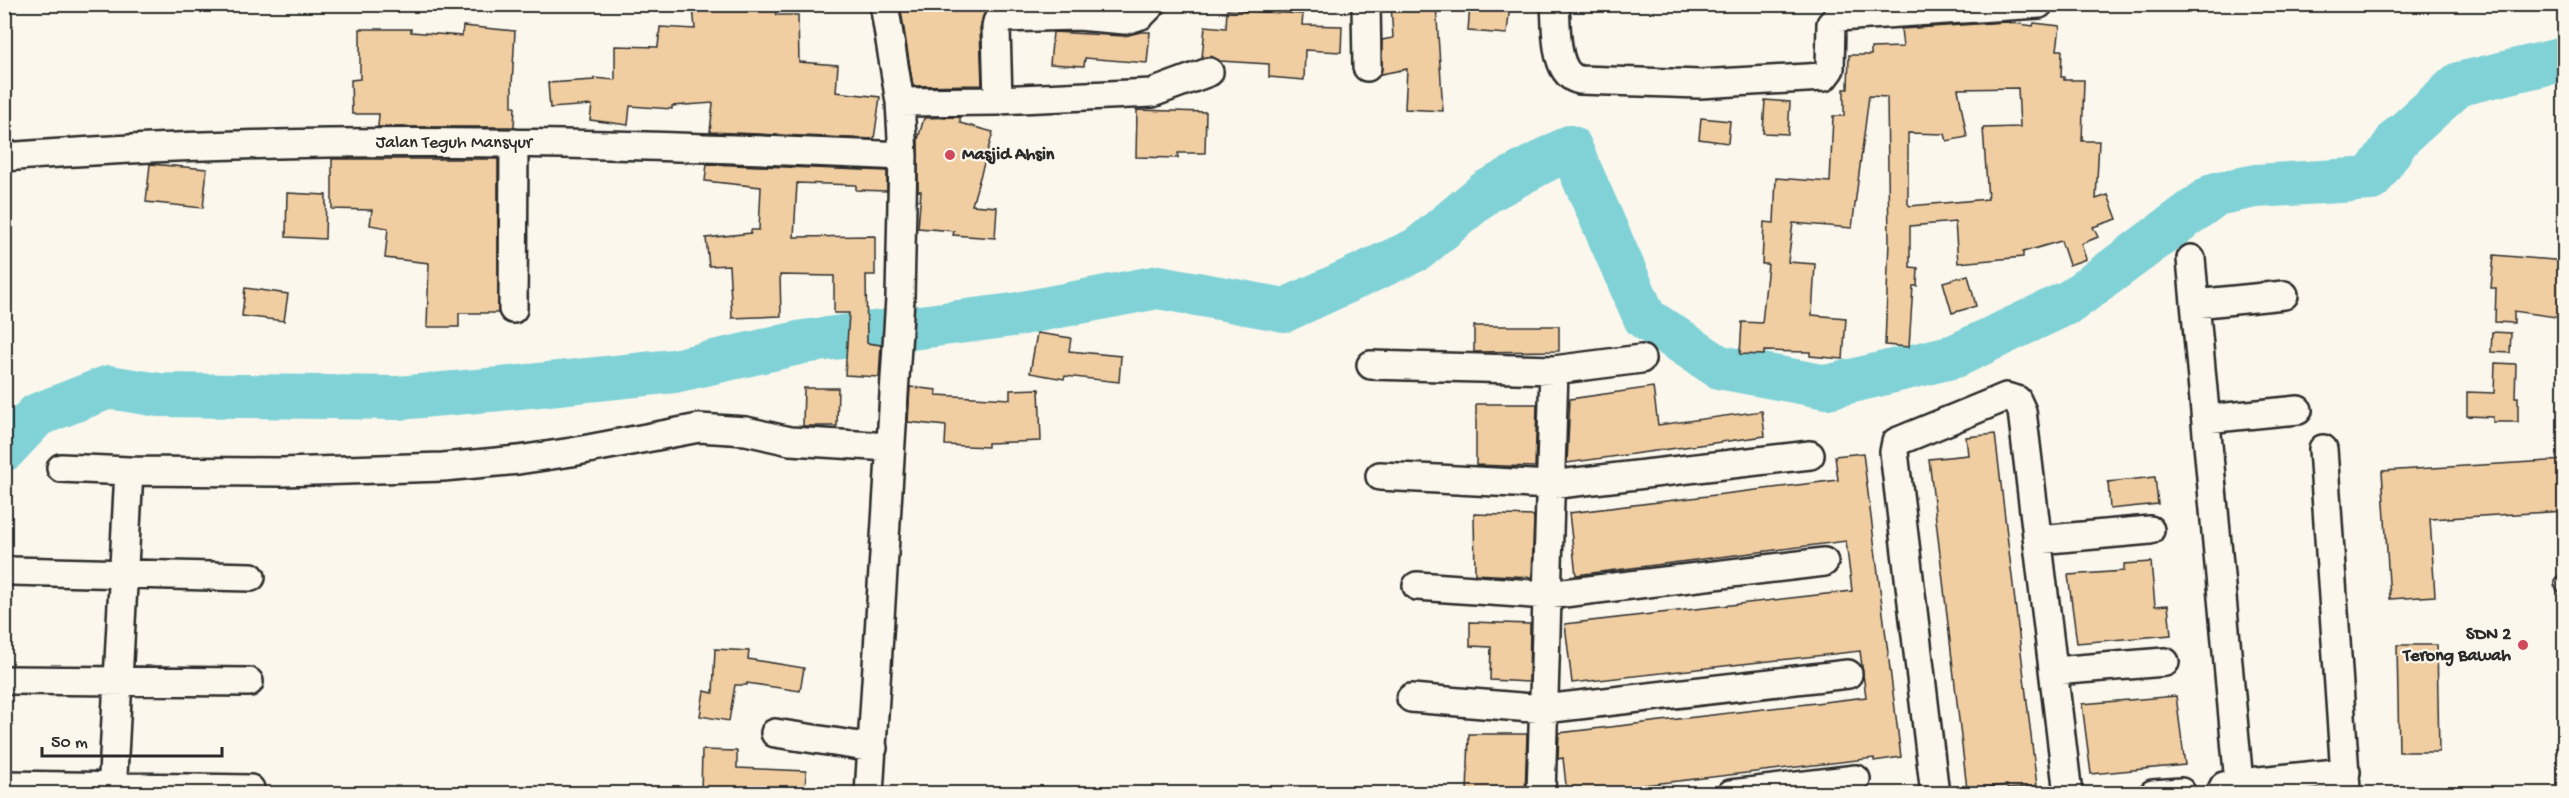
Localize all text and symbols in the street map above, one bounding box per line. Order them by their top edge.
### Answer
street label: Jalan Teguh Mansyur [376,133,534,154]
place label: Masjid Ahsin [962,145,1055,166]
marker: Masjid Ahsin [943,148,957,162]
place label: SDN 2 Terong Bawah [2401,625,2511,667]
marker: SDN 2 Terong Bawah [2516,638,2530,652]
scale bar [42,720,222,758]
text: 50 m [51,733,88,754]

